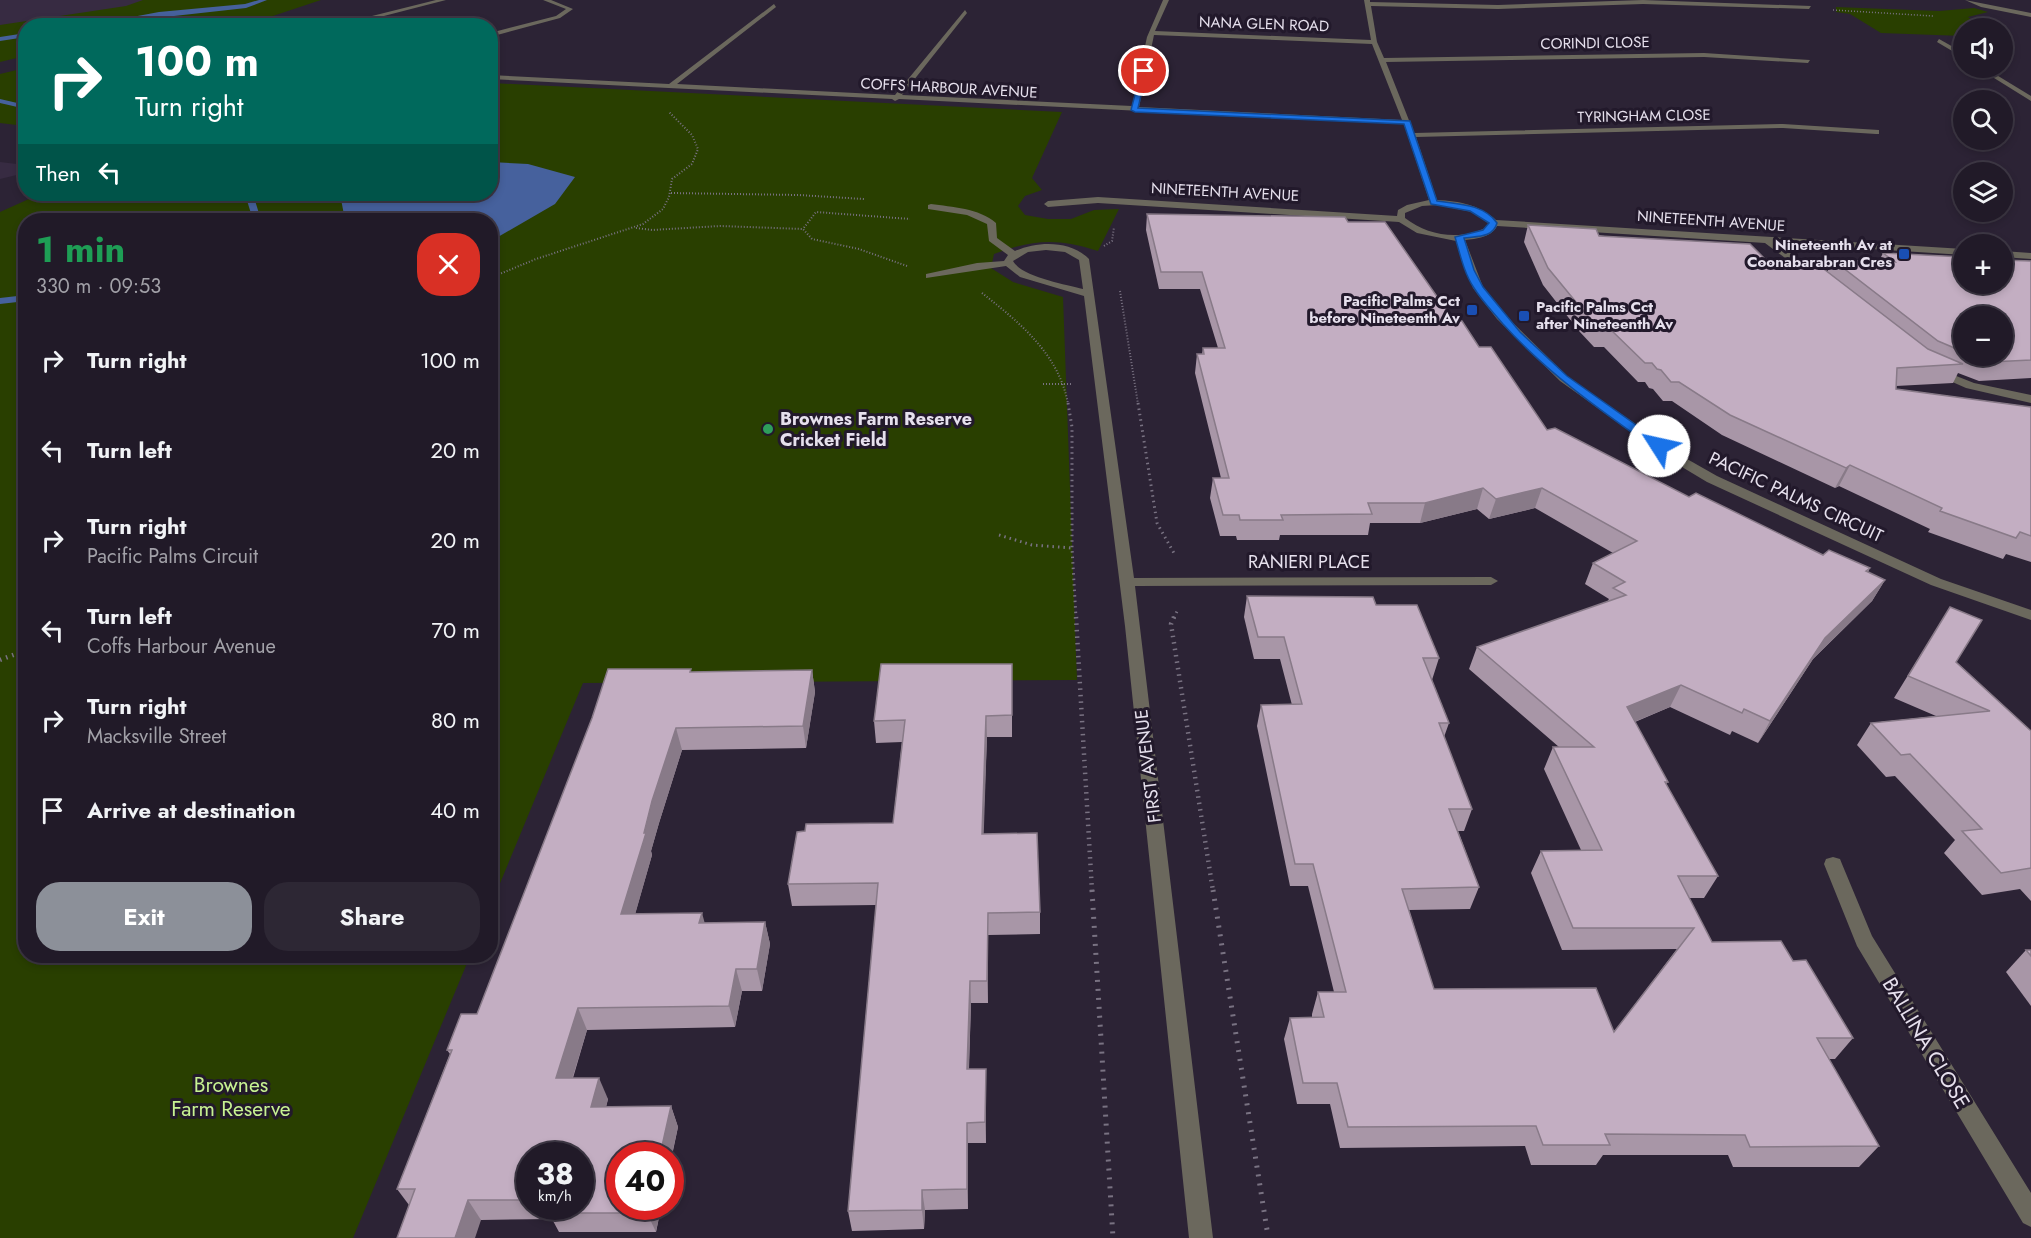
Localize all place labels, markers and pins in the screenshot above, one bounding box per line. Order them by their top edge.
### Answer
pin [1118,45,1169,96]
place label: Nineteenth Av at Coonabarabran Cres [1747,234,1892,273]
marker: Nineteenth Av at Coonabarabran Cres [1897,247,1911,261]
place label: Pacific Palms Cct before Nineteenth Av [1309,290,1460,329]
place label: Pacific Palms Cct after Nineteenth Av [1536,296,1673,335]
marker: Pacific Palms Cct before Nineteenth Av [1465,303,1479,317]
marker: Pacific Palms Cct after Nineteenth Av [1517,309,1531,323]
place label: Brownes Farm Reserve Cricket Field [780,406,972,453]
marker: Brownes Farm Reserve Cricket Field [761,422,775,436]

